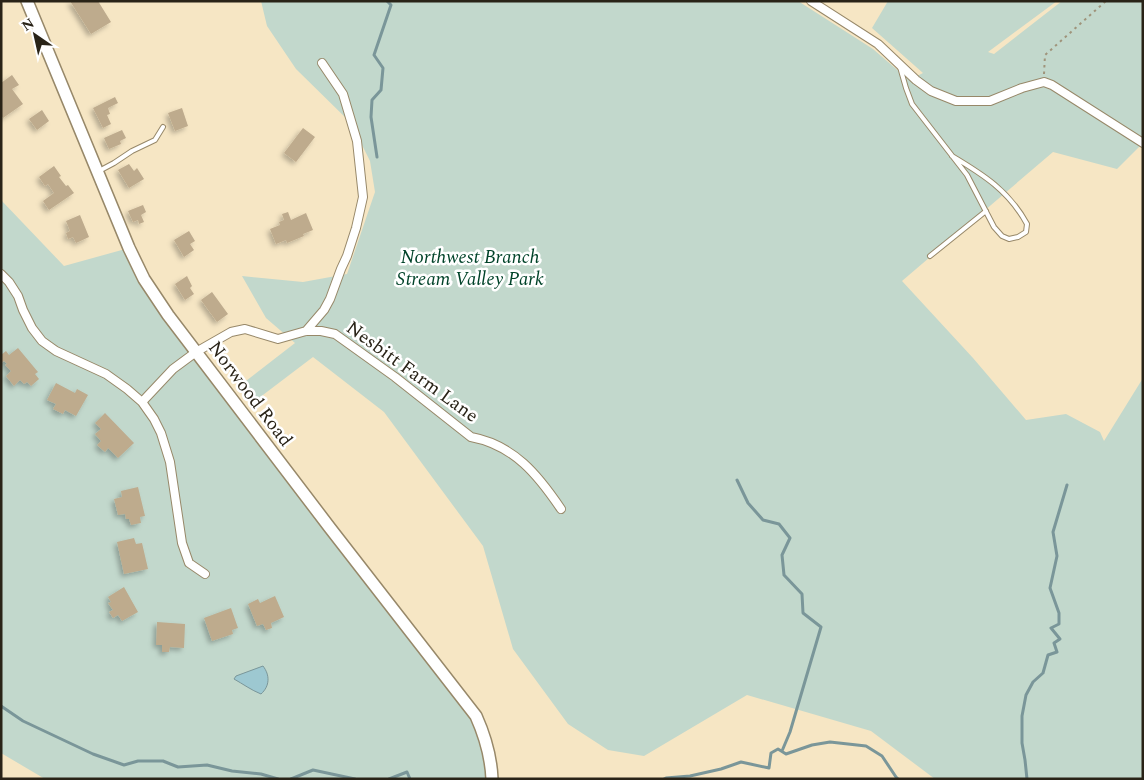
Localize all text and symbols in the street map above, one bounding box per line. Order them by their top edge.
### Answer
north arrow [10,10,60,60]
text: N [17,13,39,37]
park label: Northwest Branch Stream Valley Park [396,243,544,294]
street label: Nesbitt Farm Lane [340,314,484,430]
street label: Norwood Road [200,335,300,453]

